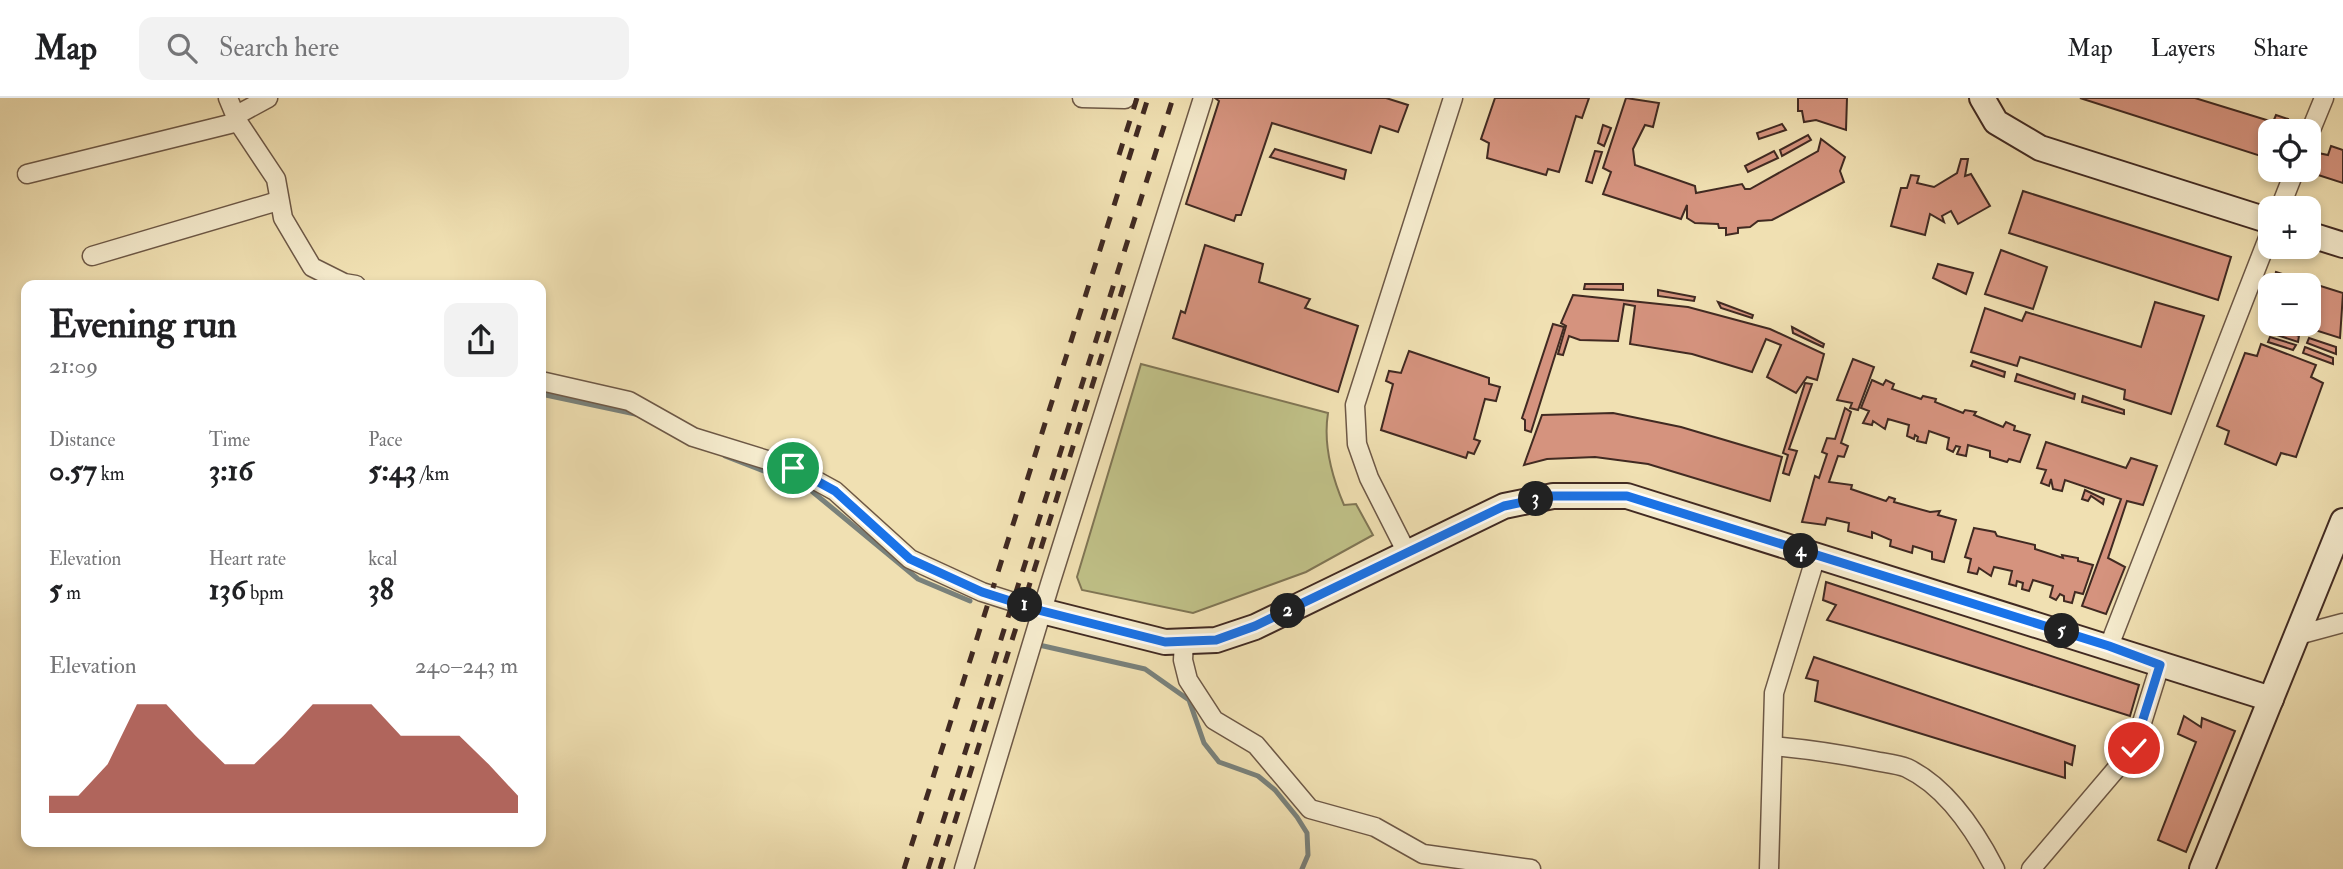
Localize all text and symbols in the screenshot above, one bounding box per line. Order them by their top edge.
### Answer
search box [139,17,629,80]
text: Map [35,28,97,69]
icon: search [163,29,201,67]
text: Search here [219,32,339,64]
text: Map [2068,33,2113,64]
text: Layers [2151,33,2215,64]
text: Share [2253,33,2308,64]
map controls [2258,119,2321,336]
button: locate [2258,119,2321,182]
button: + [2258,196,2321,259]
button: − [2258,273,2321,336]
text: Evening run [49,301,237,349]
button: share [444,303,518,377]
text: 21:09 [49,351,98,380]
text: Distance [49,428,115,452]
text: Time [209,428,250,452]
text: Pace [368,428,402,452]
pin [763,438,823,498]
icon: arrive [774,449,812,487]
text: 0.57 [49,452,97,489]
text: 3:16 [209,452,253,489]
text: 5:43 [368,452,417,489]
text: km [97,462,124,486]
text: /km [417,462,449,486]
pin: 3 [1518,482,1554,516]
text: 3 [1532,486,1539,510]
pin: 4 [1784,533,1818,568]
text: 4 [1795,538,1806,562]
text: Elevation [49,547,121,571]
text: Heart rate [209,547,286,571]
text: kcal [368,547,397,571]
text: 5 [49,571,62,608]
text: 136 [209,571,246,608]
text: 38 [368,571,394,608]
text: m [62,581,81,605]
text: bpm [246,581,284,605]
pin: 1 [1007,588,1042,622]
text: 1 [1021,592,1028,616]
pin: 2 [1270,594,1306,628]
text: 2 [1283,598,1292,622]
pin: 5 [2044,614,2080,648]
text: 5 [2057,618,2066,642]
text: Elevation [49,651,137,680]
text: 240–243 m [415,651,518,680]
pin [2104,718,2164,778]
icon: check [2115,729,2153,767]

